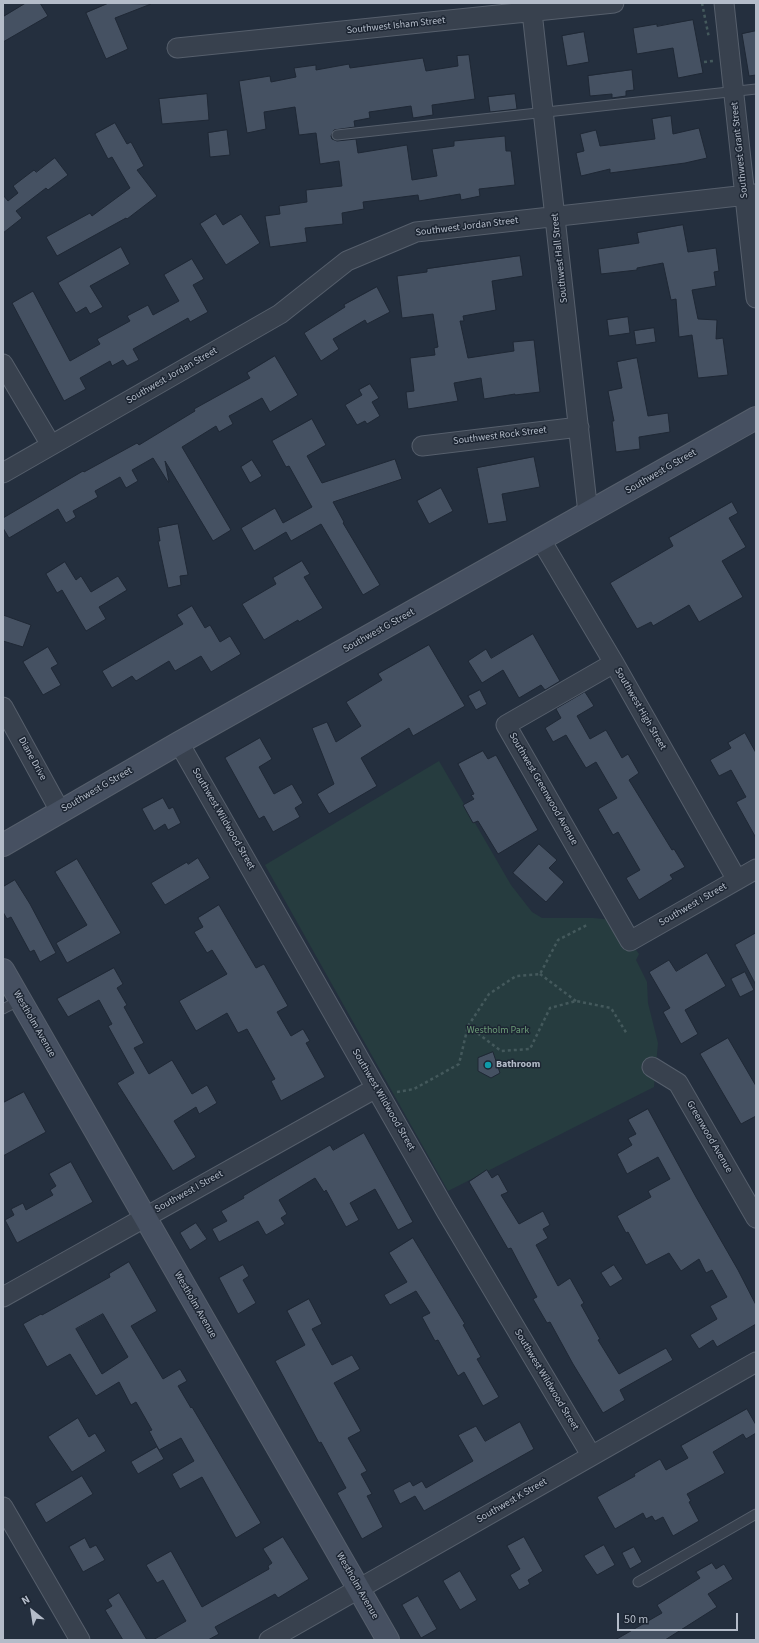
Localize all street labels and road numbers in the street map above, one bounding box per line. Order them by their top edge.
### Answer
street label: Southwest Isham Street [346,15,446,37]
street label: Southwest Grant Street [729,101,751,199]
street label: Southwest Hall Street [549,213,571,303]
street label: Southwest Jordan Street [415,215,519,239]
street label: Southwest Jordan Street [124,345,220,407]
street label: Southwest Rock Street [453,424,547,448]
street label: Southwest G Street [623,447,699,497]
street label: Southwest G Street [341,606,417,656]
street label: Southwest High Street [612,666,668,752]
street label: Southwest Greenwood Avenue [506,731,580,847]
street label: Diane Drive [15,735,49,783]
street label: Southwest G Street [59,765,135,815]
street label: Southwest Wildwood Street [189,766,257,872]
street label: Southwest I Street [657,881,729,929]
street label: Westholm Avenue [10,989,58,1059]
street label: Southwest Wildwood Street [349,1047,417,1153]
street label: Greenwood Avenue [683,1099,735,1175]
street label: Southwest I Street [153,1168,225,1216]
street label: Westholm Avenue [171,1270,219,1340]
street label: Southwest Wildwood Street [511,1327,581,1433]
street label: Southwest K Street [475,1476,549,1526]
street label: Westholm Avenue [333,1551,381,1621]

